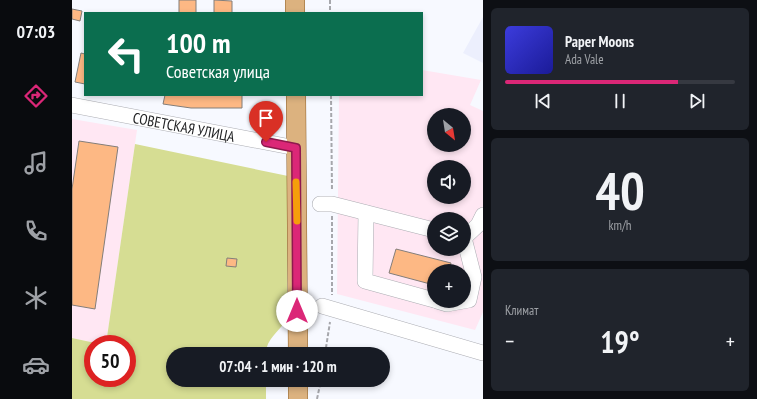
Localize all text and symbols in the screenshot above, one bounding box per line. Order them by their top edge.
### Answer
text: 07:03 [17,20,55,43]
text: 100 m [166,24,230,61]
icon: left [100,28,152,80]
text: Paper Moons [565,32,634,51]
text: Ada Vale [565,51,604,68]
text: Советская улица [166,60,270,83]
icon: directions [22,82,50,110]
icon: previous [532,90,554,112]
icon: pause [609,90,631,112]
icon: next [686,90,708,112]
pin [249,101,283,142]
street label: СОВЕТСКАЯ УЛИЦА [131,107,237,146]
icon: arrive [255,107,277,129]
north arrow [427,108,471,152]
map controls [427,108,471,308]
icon: music [22,149,50,177]
text: 40 [595,157,645,224]
button: sound [427,160,471,204]
button: layers [427,212,471,256]
icon: phone [22,217,50,245]
text: km/h [608,217,632,234]
button: + [427,264,471,308]
icon: climate [22,284,50,312]
position arrow [276,290,318,332]
text: Климат [505,302,538,319]
text: 19° [600,322,640,361]
text: − [505,327,514,355]
text: + [726,327,735,355]
speed limit sign: 50 [84,335,136,387]
icon: car [22,351,50,379]
text: 07:04 · 1 мин · 120 m [219,357,337,376]

